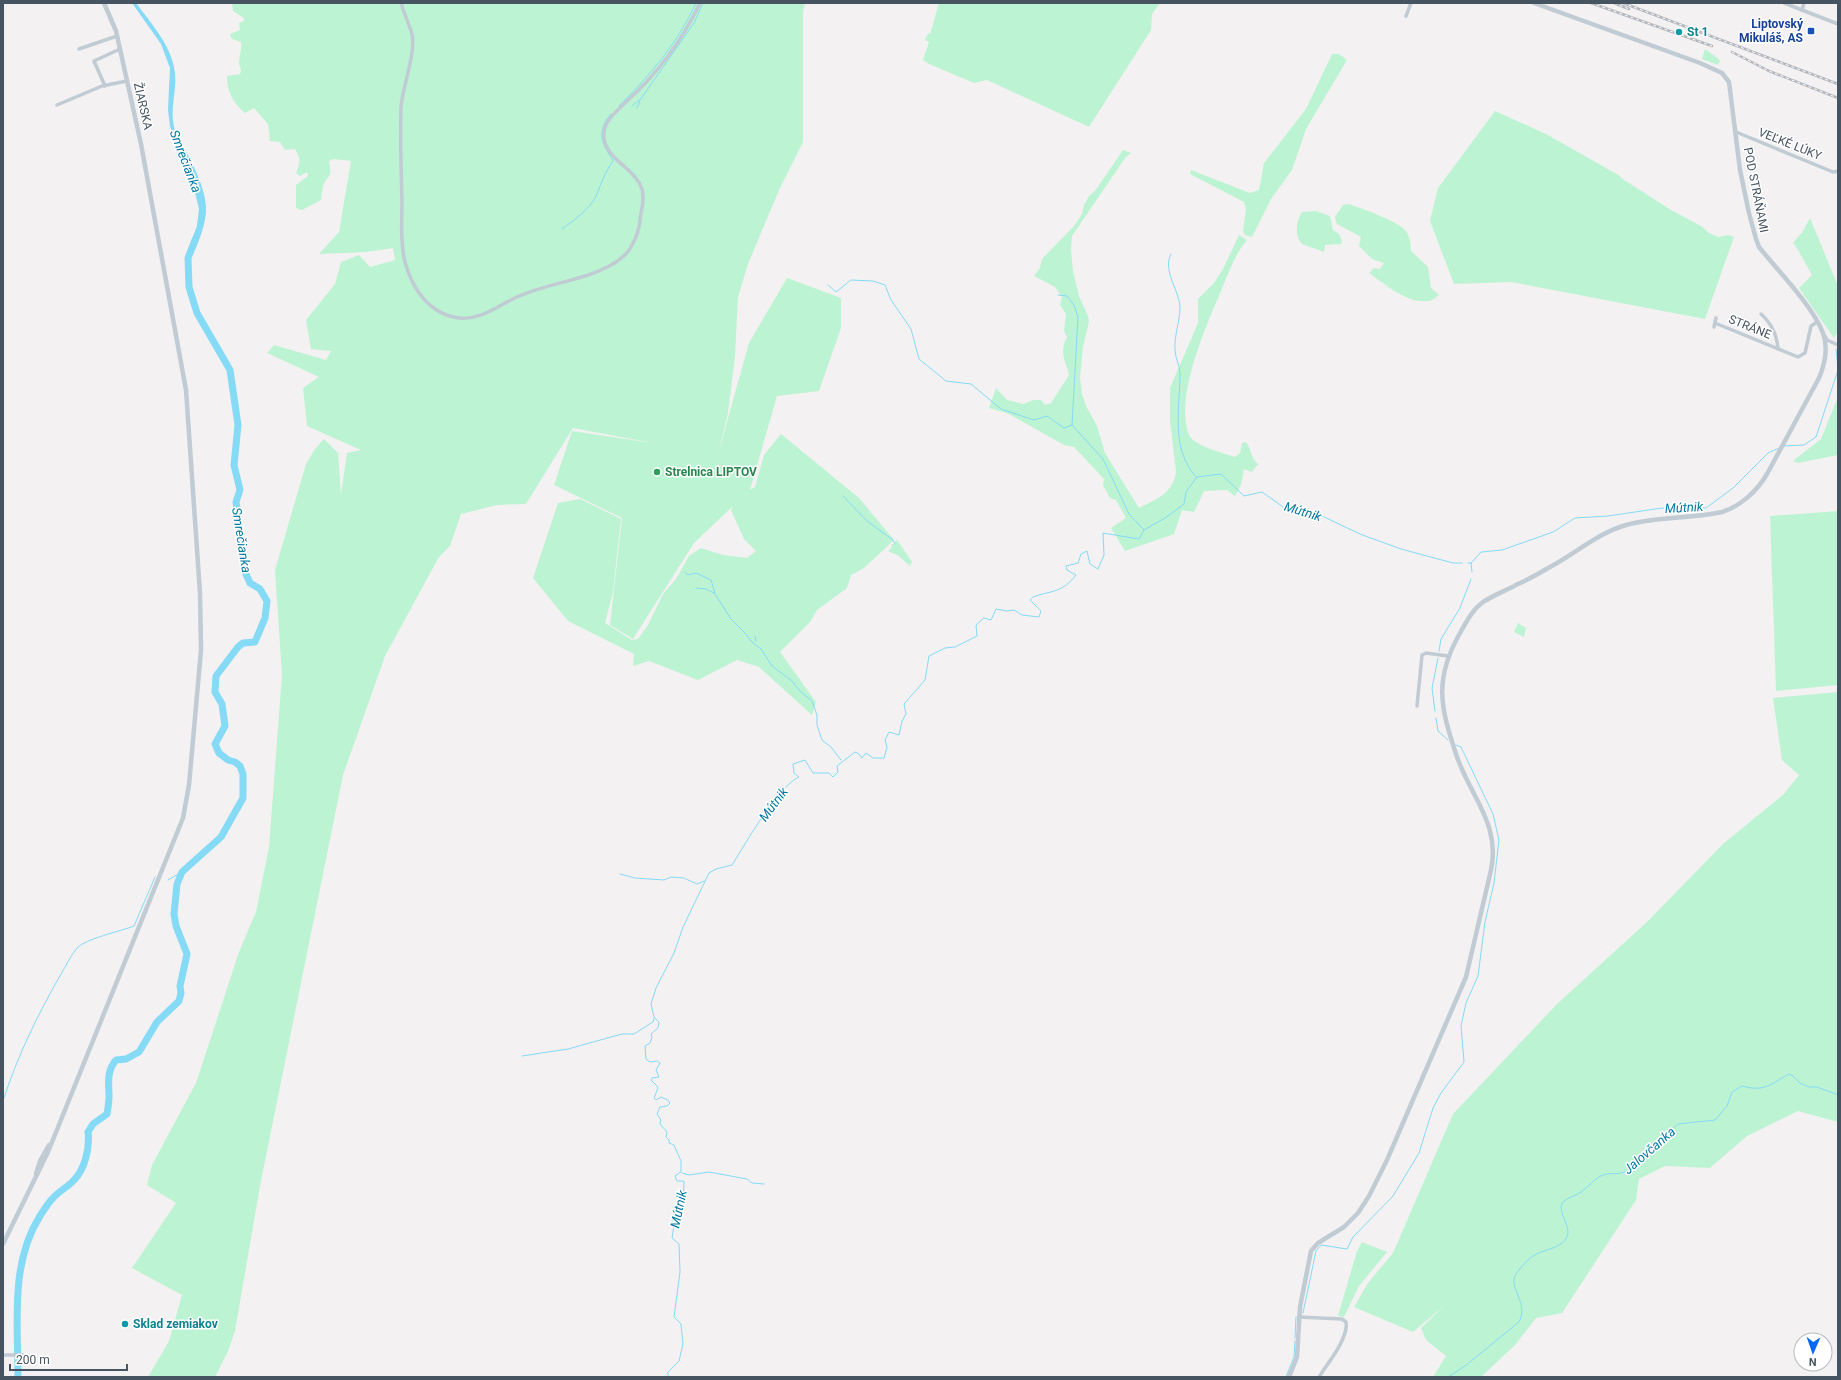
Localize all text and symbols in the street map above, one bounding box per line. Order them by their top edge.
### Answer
place label: Liptovský Mikuláš, AS [1739,17,1804,45]
place label: St 1 [1687,25,1708,39]
marker: Liptovský Mikuláš, AS [1806,26,1816,36]
marker: St 1 [1674,27,1684,37]
street label: ŽIARSKA [131,81,156,131]
street label: VEĽKÉ LÚKY [1756,124,1825,163]
water label: Smrečianka [167,128,204,195]
street label: POD STRÁŇAMI [1741,146,1772,234]
street label: STRÁNE [1727,311,1774,342]
place label: Strelnica LIPTOV [665,465,757,479]
marker: Strelnica LIPTOV [652,467,662,477]
water label: Mútnik [1282,499,1324,524]
water label: Mútnik [1664,499,1704,516]
water label: Smrečianka [229,506,254,574]
water label: Mútnik [756,784,791,824]
water label: Jalovčanka [1620,1124,1678,1177]
water label: Mútnik [667,1188,690,1230]
place label: Sklad zemiakov [133,1317,218,1331]
marker: Sklad zemiakov [120,1319,130,1329]
north arrow [1793,1332,1833,1372]
scale bar [10,1346,127,1372]
text: 200 m [16,1353,50,1367]
text: N [1808,1355,1817,1368]

